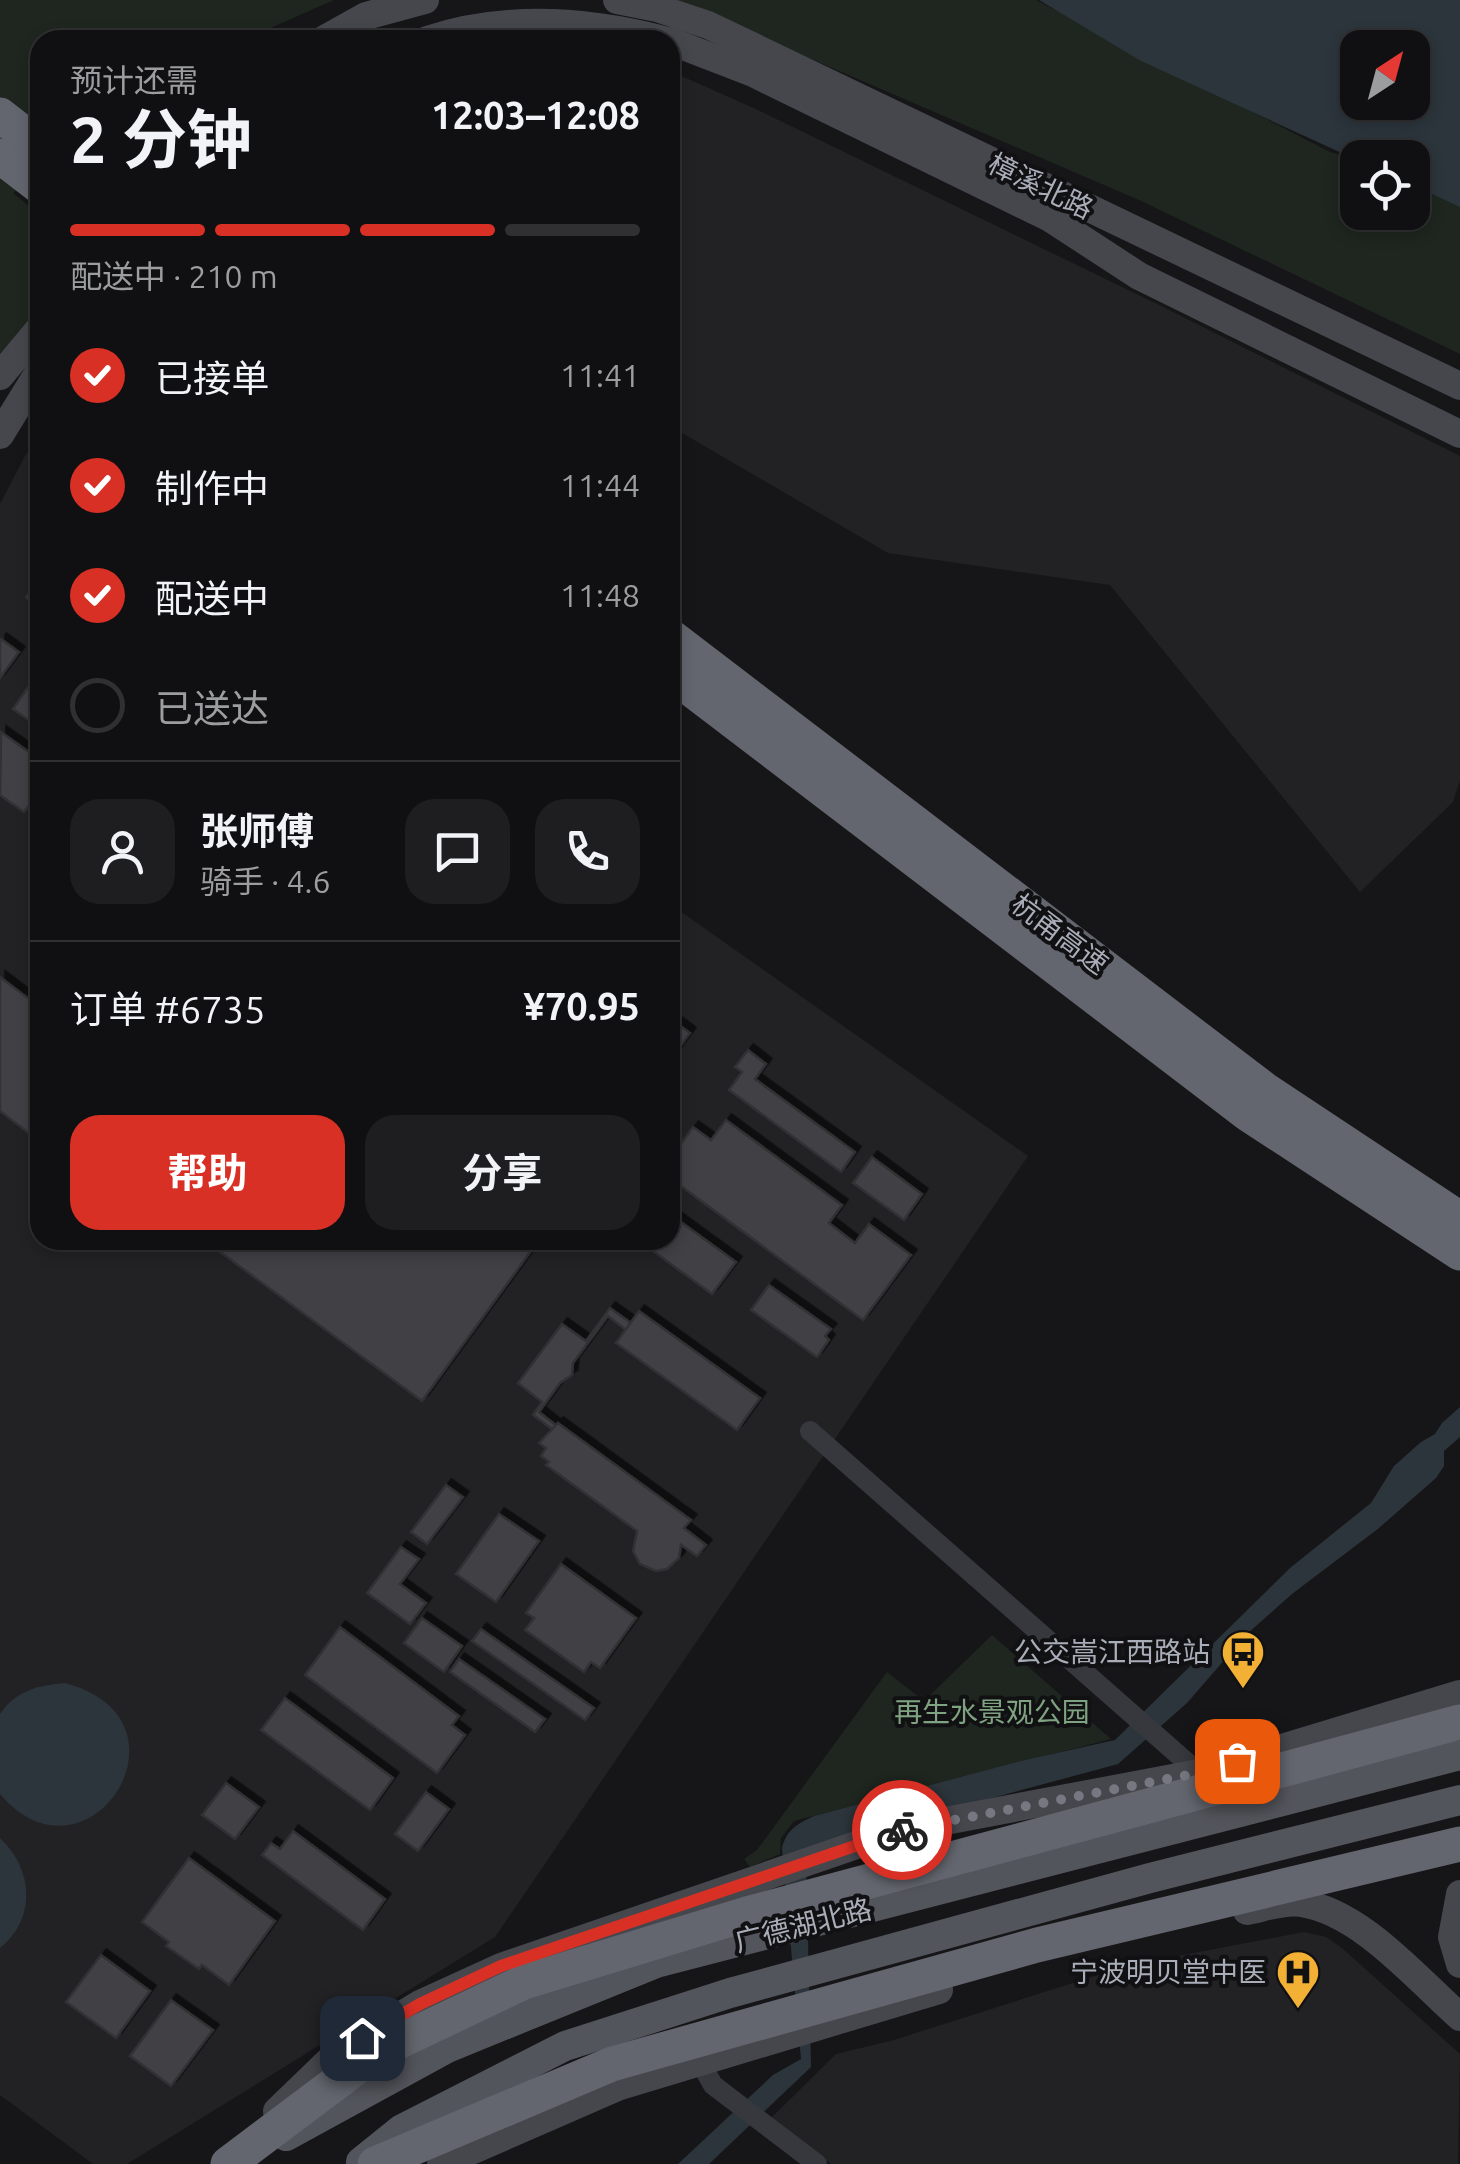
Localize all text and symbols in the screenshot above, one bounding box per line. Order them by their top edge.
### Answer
north arrow [1340,30,1430,120]
map controls [1340,30,1430,230]
text: 预计还需 [70,62,198,98]
text: 12:03–12:08 [431,94,640,136]
text: 2 分钟 [70,102,252,175]
button: locate [1340,140,1430,230]
street label: 樟溪北路 [984,147,1098,224]
text: 配送中 · 210 m [70,258,278,294]
icon: check [70,348,125,403]
text: 已接单 [155,357,269,399]
text: 11:41 [560,357,640,393]
icon: check [70,458,125,513]
text: 制作中 [155,467,269,509]
text: 11:44 [560,467,640,503]
icon: check [70,568,125,623]
text: 配送中 [155,577,269,619]
text: 11:48 [560,577,640,613]
text: 已送达 [155,687,269,729]
button: person [70,799,175,904]
button: chat [405,799,510,904]
button: phone [535,799,640,904]
text: 张师傅 [200,810,314,852]
text: 骑手 · 4.6 [200,863,331,899]
street label: 杭甬高速 [1006,888,1114,980]
text: ¥70.95 [523,985,640,1027]
text: 订单 #6735 [70,988,265,1030]
button: 帮助 [70,1115,345,1230]
button: 分享 [365,1115,640,1230]
bus stop icon: 公交嵩江西路站 [1220,1629,1266,1690]
place label: 公交嵩江西路站 [1014,1636,1210,1667]
park label: 再生水景观公园 [894,1696,1090,1727]
pin [1195,1719,1280,1804]
icon: bag [1210,1734,1265,1789]
courier [852,1780,952,1880]
icon: bike [875,1803,930,1858]
street label: 广德湖北路 [731,1893,875,1956]
hospital icon: 宁波明贝堂中医 [1275,1949,1321,2010]
place label: 宁波明贝堂中医 [1070,1956,1266,1987]
pin [320,1996,405,2081]
icon: home [335,2011,390,2066]

